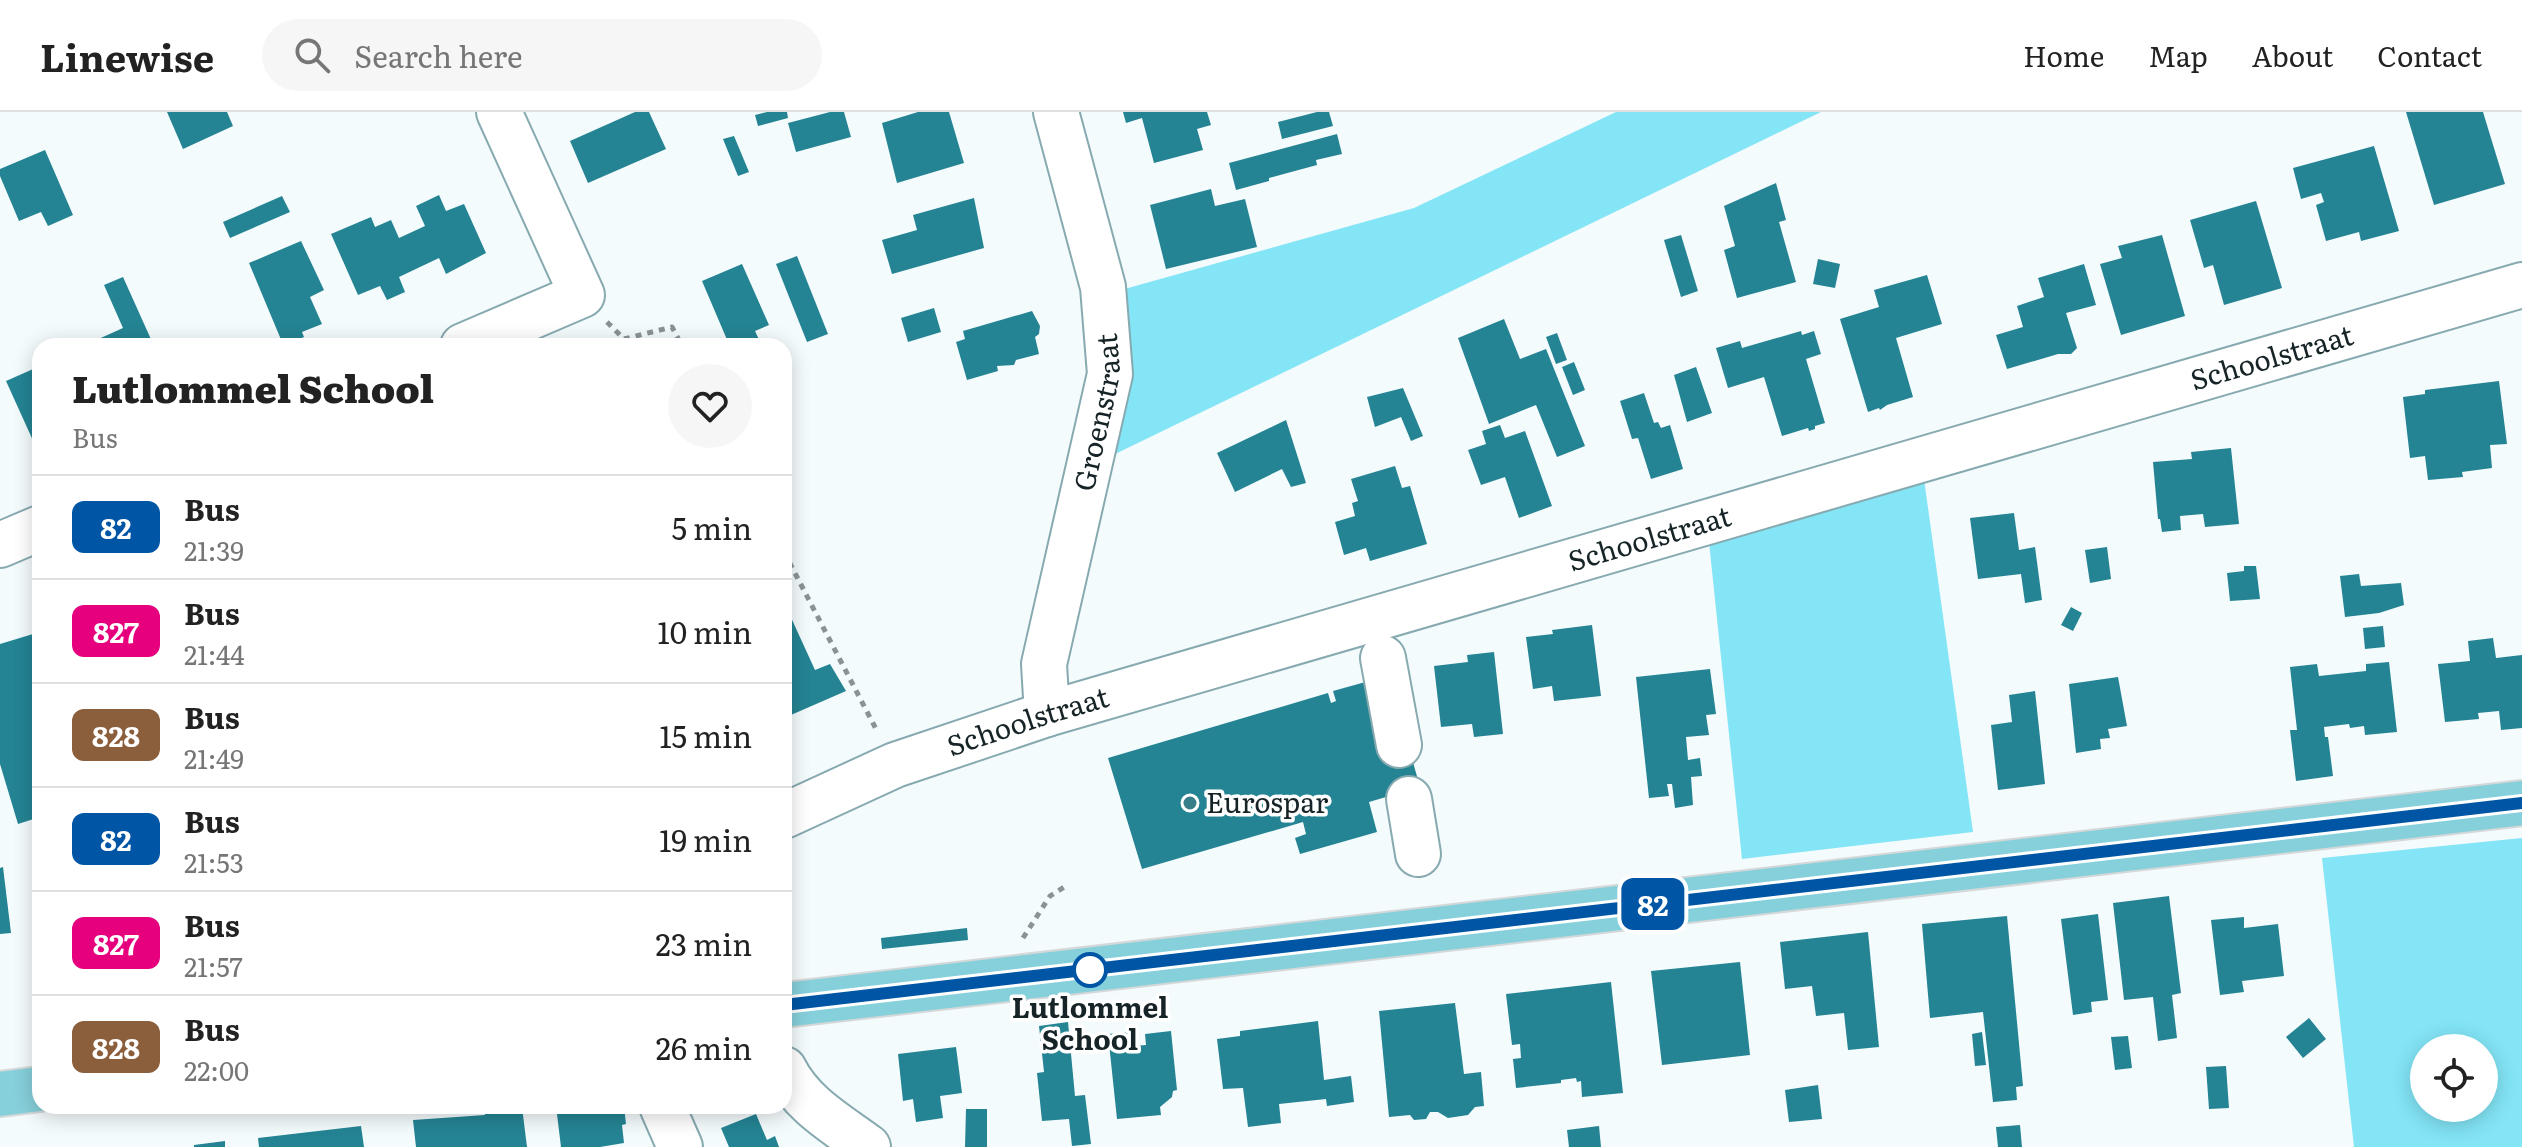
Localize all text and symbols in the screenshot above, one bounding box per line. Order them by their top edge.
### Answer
search box [262,19,822,91]
text: Linewise [40,27,214,84]
icon: search [290,33,334,77]
text: Search here [354,33,523,77]
text: Home [2023,34,2104,76]
text: Map [2148,34,2208,76]
text: About [2252,34,2333,76]
text: Contact [2377,34,2482,76]
street label: Schoolstraat [2185,312,2358,399]
street label: Groenstraat [1061,331,1129,495]
text: Lutlommel School [72,358,434,415]
button: heart [668,364,752,448]
text: Bus [72,417,117,456]
text: Bus [184,486,240,530]
street label: Schoolstraat [1563,493,1736,580]
text: 5 min [672,505,752,549]
text: 82 [100,506,132,548]
text: 21:39 [184,530,244,569]
text: Bus [184,590,240,634]
text: 10 min [658,609,752,653]
text: 827 [93,610,139,652]
text: 21:44 [184,634,245,673]
street label: Schoolstraat [941,674,1114,765]
text: Bus [184,694,240,738]
text: 15 min [660,713,752,757]
text: 828 [92,714,140,756]
text: 21:49 [184,738,244,777]
place label: Eurospar [1206,780,1329,822]
marker: Eurospar [1181,794,1199,812]
text: Bus [184,798,240,842]
text: 19 min [659,817,752,861]
text: 82 [100,818,132,860]
text: 21:53 [184,842,244,881]
line badge: 82 [1617,878,1689,930]
text: 82 [1637,883,1669,925]
text: Bus [184,902,240,946]
text: 23 min [656,921,752,965]
text: 827 [93,922,139,964]
text: 21:57 [184,946,243,985]
marker: Lutlommel School [1073,953,1107,987]
place label: Lutlommel School [1012,985,1168,1059]
text: Bus [184,1006,240,1050]
text: 26 min [656,1025,752,1069]
text: 828 [92,1026,140,1068]
map controls [2410,1034,2498,1122]
button: locate [2410,1034,2498,1122]
text: 22:00 [184,1050,249,1089]

